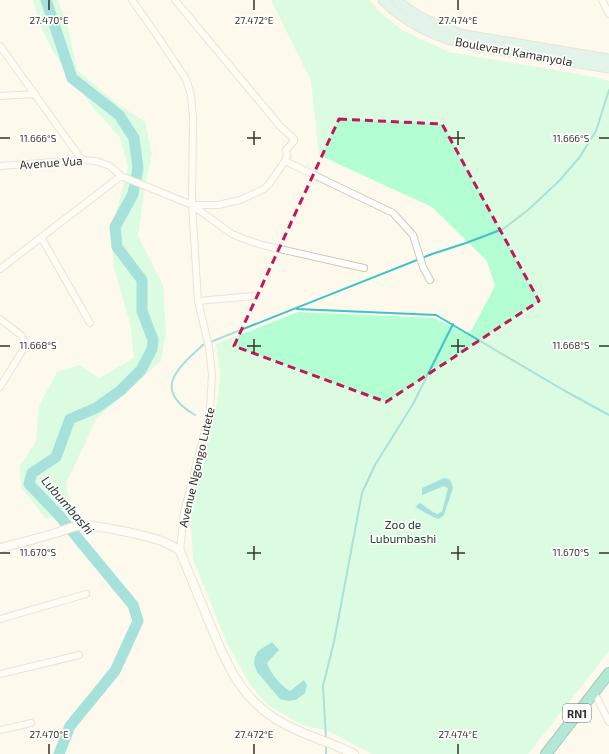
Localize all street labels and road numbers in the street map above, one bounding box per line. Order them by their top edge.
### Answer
street label: Boulevard Kamanyola [454,34,574,68]
street label: Avenue Vua [19,153,83,171]
street label: Avenue Ngongo Lutete [175,406,217,528]
road number: RN1 [563,704,591,722]

